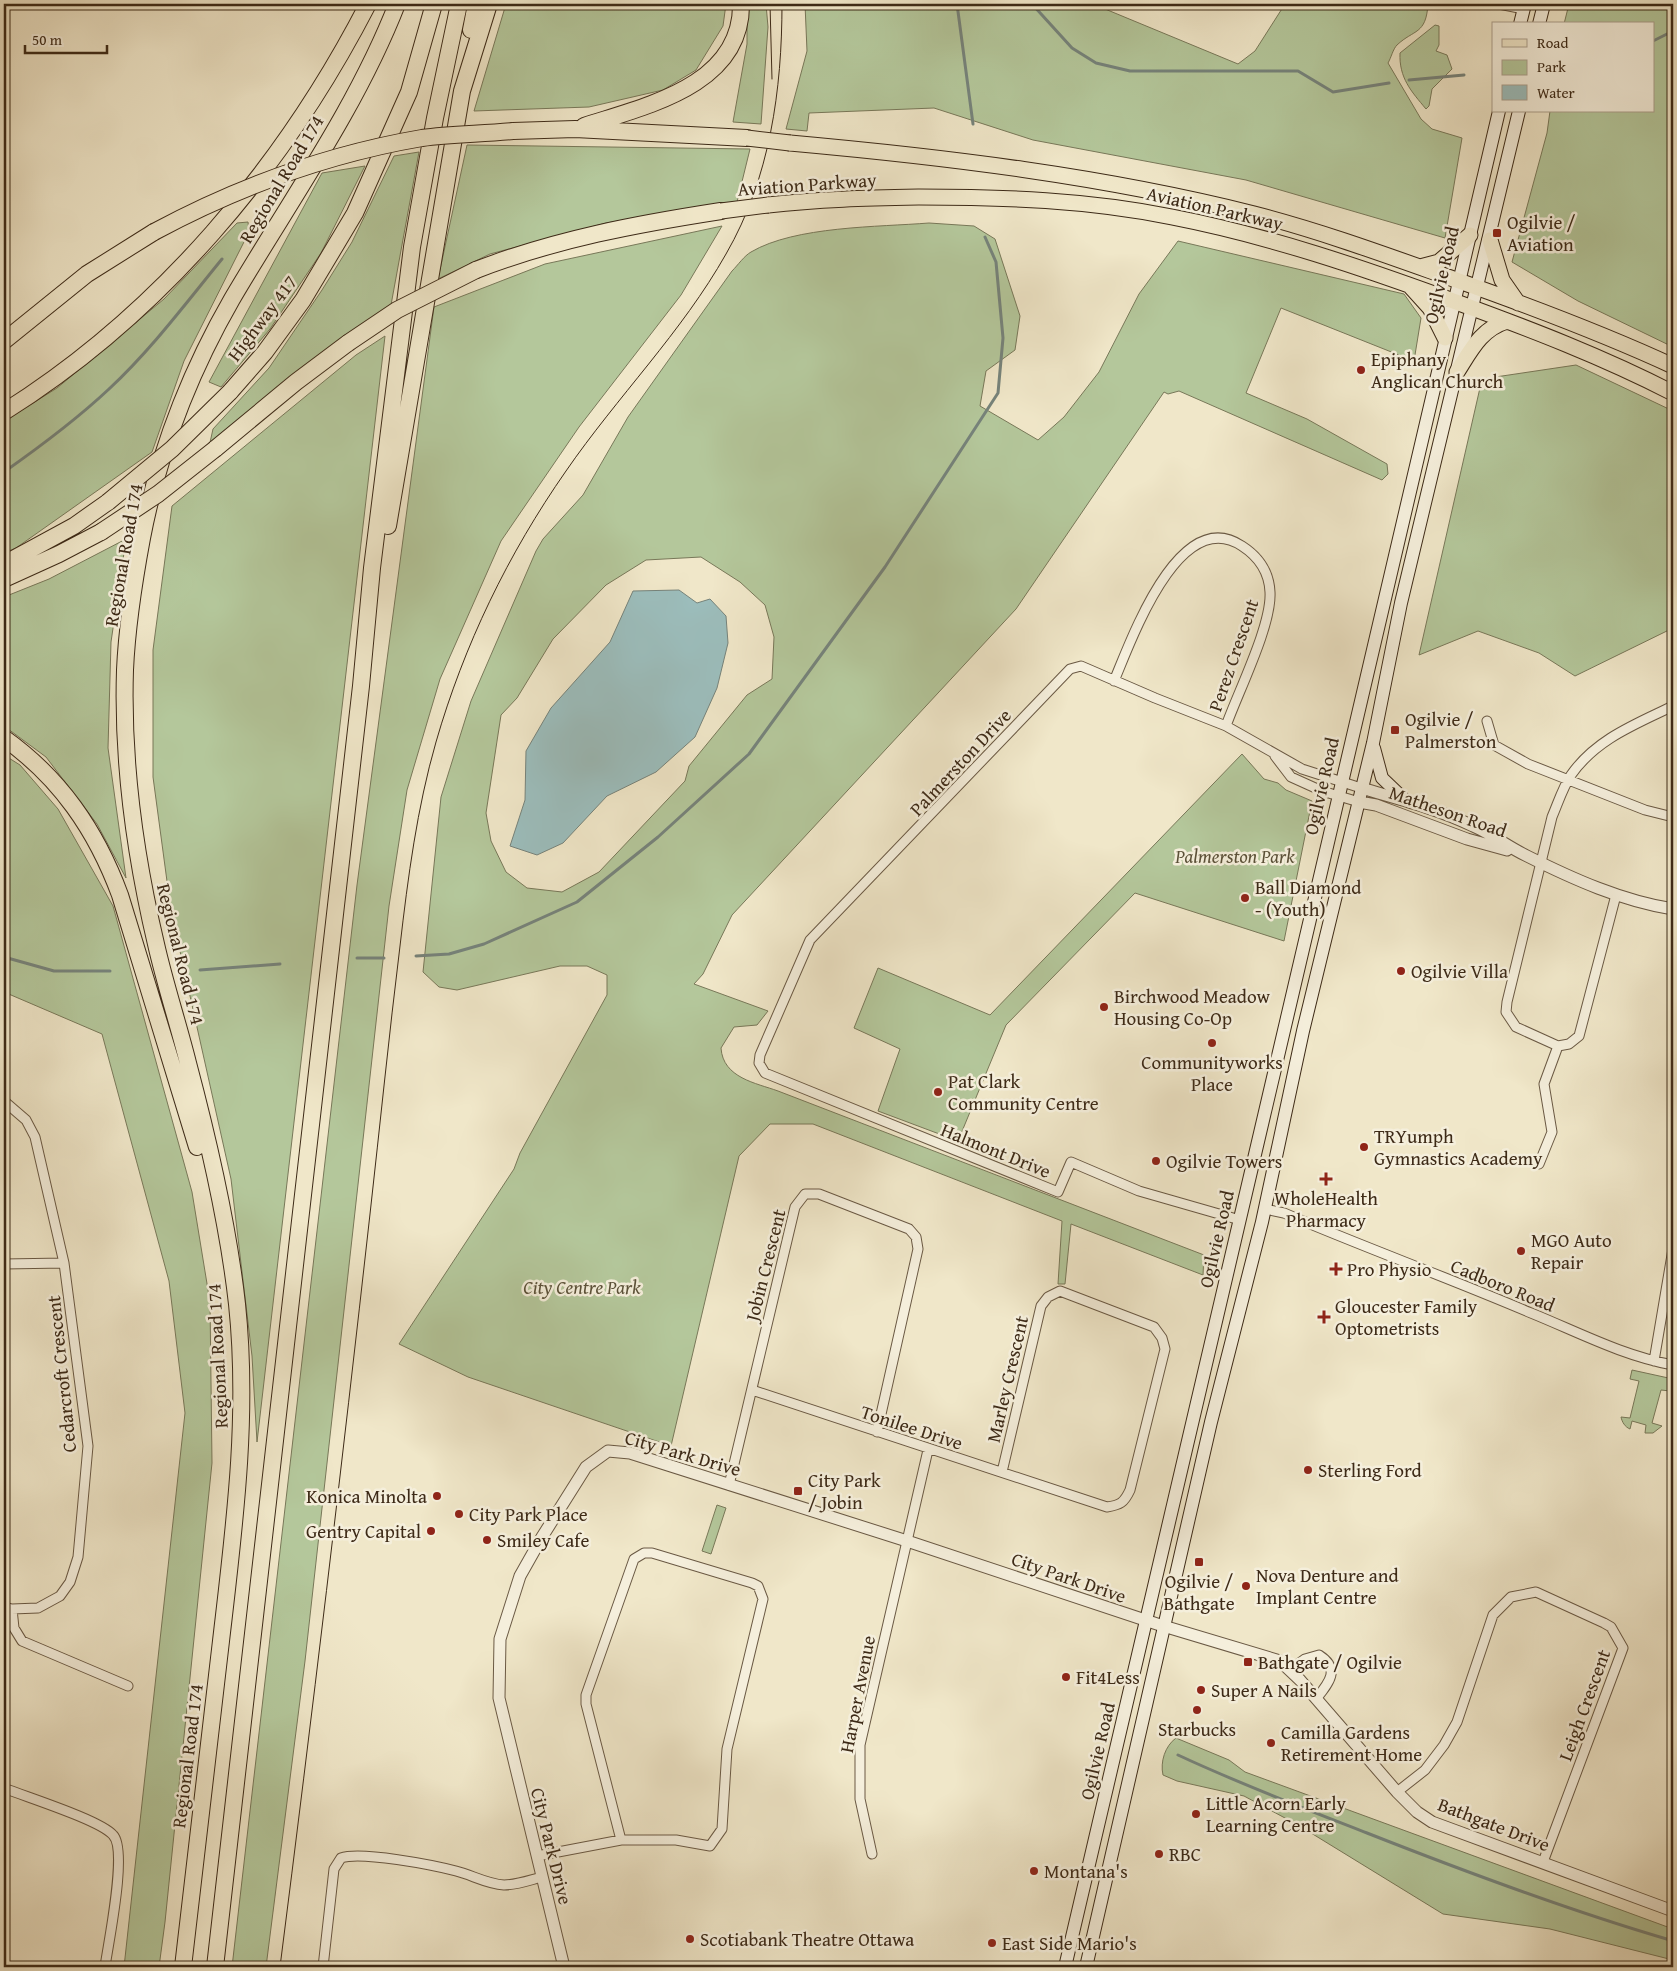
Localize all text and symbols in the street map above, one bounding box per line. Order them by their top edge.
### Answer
scale bar [25,22,108,54]
legend [1492,22,1654,112]
text: 50 m [32,29,63,50]
text: Road [1537,32,1568,53]
text: Park [1537,56,1566,77]
text: Water [1537,82,1575,103]
street label: Regional Road 174 [232,110,330,248]
street label: Aviation Parkway [737,165,878,203]
street label: Aviation Parkway [1144,179,1287,237]
place label: Ogilvie / Aviation [1507,208,1576,258]
street label: Ogilvie Road [1416,223,1466,327]
marker: Ogilvie / Aviation [1491,227,1503,239]
street label: Highway 417 [220,269,304,367]
place label: Epiphany Anglican Church [1371,345,1504,395]
marker: Epiphany Anglican Church [1355,364,1367,376]
street label: Regional Road 174 [97,481,149,629]
street label: Perez Crescent [1201,595,1265,715]
street label: Palmerston Drive [903,702,1017,822]
place label: Ogilvie / Palmerston [1405,705,1497,755]
marker: Ogilvie / Palmerston [1389,724,1401,736]
street label: Ogilvie Road [1296,734,1346,838]
street label: Matheson Road [1385,778,1511,844]
park label: Palmerston Park [1174,842,1295,870]
place label: Ball Diamond - (Youth) [1255,873,1362,923]
street label: Regional Road 174 [150,880,212,1028]
marker: Ball Diamond - (Youth) [1239,892,1251,904]
place label: Ogilvie Villa [1411,957,1508,985]
marker: Ogilvie Villa [1395,965,1407,977]
place label: Birchwood Meadow Housing Co-Op [1114,982,1270,1032]
marker: Birchwood Meadow Housing Co-Op [1098,1001,1110,1013]
marker: Communityworks Place [1206,1037,1218,1049]
place label: Communityworks Place [1141,1048,1283,1098]
place label: Pat Clark Community Centre [948,1067,1099,1117]
marker: Pat Clark Community Centre [932,1086,944,1098]
street label: Halmont Drive [937,1115,1055,1185]
place label: TRYumph Gymnastics Academy [1374,1122,1543,1172]
marker: TRYumph Gymnastics Academy [1358,1141,1370,1153]
place label: Ogilvie Towers [1166,1147,1282,1175]
marker: Ogilvie Towers [1150,1155,1162,1167]
marker: WholeHealth Pharmacy [1320,1173,1332,1185]
place label: WholeHealth Pharmacy [1274,1184,1378,1234]
street label: Ogilvie Road [1191,1187,1241,1291]
street label: Jobin Crescent [737,1206,793,1326]
place label: MGO Auto Repair [1531,1226,1612,1276]
marker: MGO Auto Repair [1515,1245,1527,1257]
street label: Cadboro Road [1447,1251,1560,1319]
place label: Pro Physio [1347,1255,1432,1283]
marker: Pro Physio [1329,1262,1343,1276]
park label: City Centre Park [523,1273,641,1301]
street label: Regional Road 174 [199,1283,235,1429]
place label: Gloucester Family Optometrists [1335,1292,1478,1342]
street label: Cedarcroft Crescent [39,1294,83,1454]
marker: Gloucester Family Optometrists [1317,1310,1331,1324]
street label: Marley Crescent [979,1313,1035,1445]
street label: Tonilee Drive [857,1397,967,1457]
street label: City Park Drive [622,1423,744,1483]
place label: Sterling Ford [1318,1456,1423,1484]
marker: Sterling Ford [1302,1464,1314,1476]
place label: City Park / Jobin [808,1466,881,1516]
place label: Konica Minolta [306,1482,427,1510]
marker: City Park / Jobin [792,1485,804,1497]
marker: Konica Minolta [431,1490,443,1502]
place label: City Park Place [469,1500,588,1528]
marker: City Park Place [453,1508,465,1520]
place label: Gentry Capital [306,1517,421,1545]
marker: Gentry Capital [425,1525,437,1537]
place label: Smiley Cafe [497,1526,589,1554]
marker: Smiley Cafe [481,1534,493,1546]
street label: City Park Drive [1008,1544,1130,1610]
marker: Ogilvie / Bathgate [1193,1556,1205,1568]
place label: Nova Denture and Implant Centre [1256,1561,1399,1611]
place label: Ogilvie / Bathgate [1163,1567,1235,1617]
marker: Nova Denture and Implant Centre [1240,1580,1252,1592]
street label: Harper Avenue [832,1633,882,1755]
street label: Leigh Crescent [1551,1645,1617,1765]
place label: Bathgate / Ogilvie [1258,1648,1402,1676]
marker: Bathgate / Ogilvie [1242,1656,1254,1668]
place label: Fit4Less [1076,1663,1140,1691]
marker: Fit4Less [1060,1671,1072,1683]
place label: Super A Nails [1211,1676,1317,1704]
street label: Regional Road 174 [164,1682,210,1830]
marker: Super A Nails [1195,1684,1207,1696]
street label: Ogilvie Road [1072,1699,1122,1803]
marker: Starbucks [1191,1704,1203,1716]
place label: Starbucks [1158,1715,1236,1743]
place label: Camilla Gardens Retirement Home [1281,1718,1422,1768]
marker: Camilla Gardens Retirement Home [1265,1737,1277,1749]
street label: City Park Drive [524,1785,580,1907]
place label: Little Acorn Early Learning Centre [1206,1789,1347,1839]
street label: Bathgate Drive [1434,1790,1554,1858]
marker: Little Acorn Early Learning Centre [1190,1808,1202,1820]
place label: RBC [1169,1840,1201,1868]
marker: RBC [1153,1848,1165,1860]
place label: Montana's [1044,1857,1128,1885]
marker: Montana's [1028,1865,1040,1877]
place label: Scotiabank Theatre Ottawa [700,1925,914,1953]
place label: East Side Mario's [1002,1929,1137,1957]
marker: Scotiabank Theatre Ottawa [684,1933,696,1945]
marker: East Side Mario's [986,1937,998,1949]

